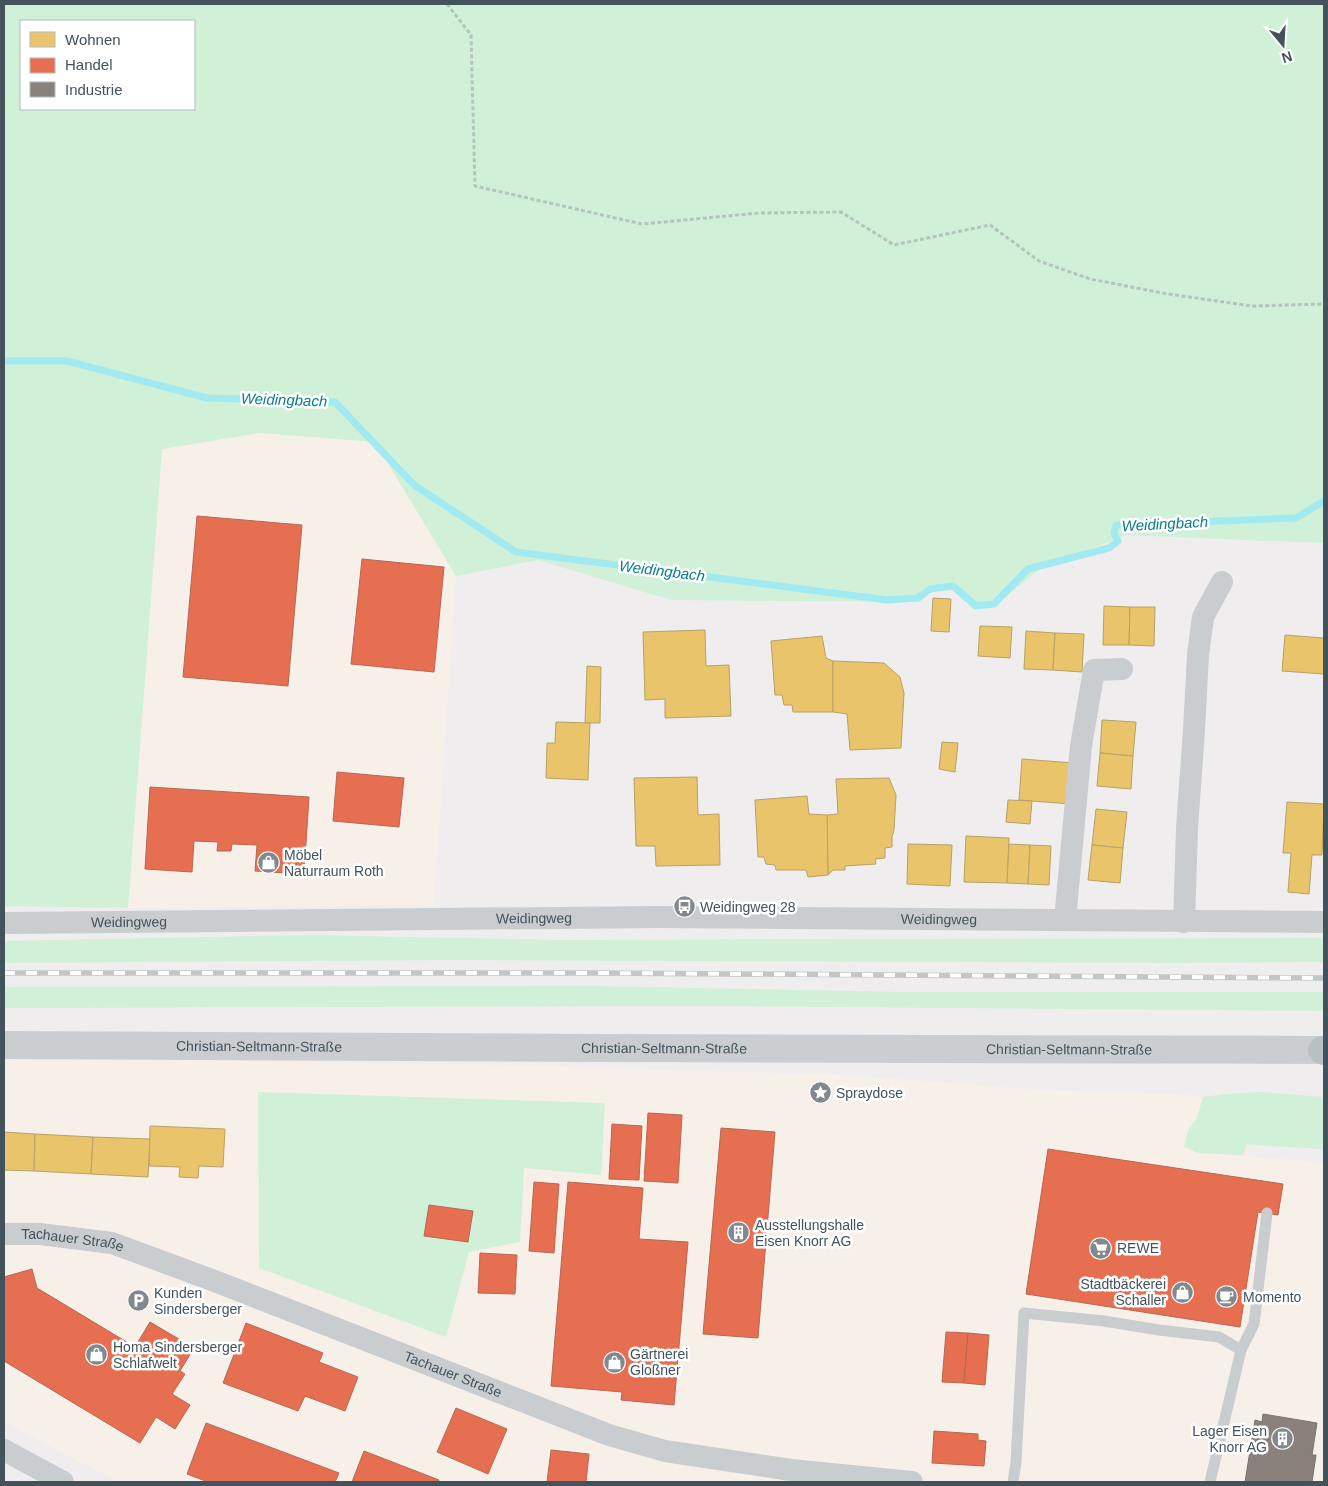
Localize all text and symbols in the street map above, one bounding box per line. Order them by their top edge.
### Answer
legend [20,20,195,110]
north arrow [1258,20,1308,70]
text: Wohnen [65,31,121,48]
text: N [1280,48,1294,67]
text: Handel [65,56,113,73]
text: Industrie [65,81,123,98]
water label: Weidingbach [241,389,328,410]
water label: Weidingbach [1121,513,1209,534]
water label: Weidingbach [618,557,706,584]
place label: Möbel Naturraum Roth [284,847,384,879]
shop icon: Möbel Naturraum Roth [256,851,280,875]
bus stop icon: Weidingweg 28 [672,895,696,919]
place label: Weidingweg 28 [700,899,796,915]
street label: Weidingweg [496,910,572,926]
street label: Weidingweg [901,911,977,927]
street label: Weidingweg [91,914,167,930]
street label: Christian-Seltmann-Straße [176,1038,342,1055]
street label: Christian-Seltmann-Straße [581,1040,747,1056]
street label: Christian-Seltmann-Straße [986,1041,1152,1058]
place icon: Spraydose [808,1081,832,1105]
place label: Spraydose [836,1085,903,1101]
place label: Ausstellungshalle Eisen Knorr AG [755,1217,864,1249]
building icon: Ausstellungshalle Eisen Knorr AG [727,1221,751,1245]
street label: Tachauer Straße [21,1226,126,1255]
supermarket icon: REWE [1089,1236,1113,1260]
place label: REWE [1117,1240,1159,1256]
place label: Stadtbäckerei Schaller [1080,1276,1166,1308]
shop icon: Stadtbäckerei Schaller [1170,1280,1194,1304]
place label: Kunden Sindersberger [154,1285,242,1317]
cafe icon: Momento [1215,1285,1239,1309]
parking icon: Kunden Sindersberger [126,1289,150,1313]
place label: Momento [1243,1289,1302,1305]
place label: Homa Sindersberger Schlafwelt [113,1339,243,1371]
shop icon: Homa Sindersberger Schlafwelt [85,1343,109,1367]
place label: Gärtnerei Gloßner [630,1346,688,1378]
street label: Tachauer Straße [402,1348,504,1400]
shop icon: Gärtnerei Gloßner [602,1350,626,1374]
place label: Lager Eisen Knorr AG [1192,1423,1267,1455]
building icon: Lager Eisen Knorr AG [1271,1427,1295,1451]

